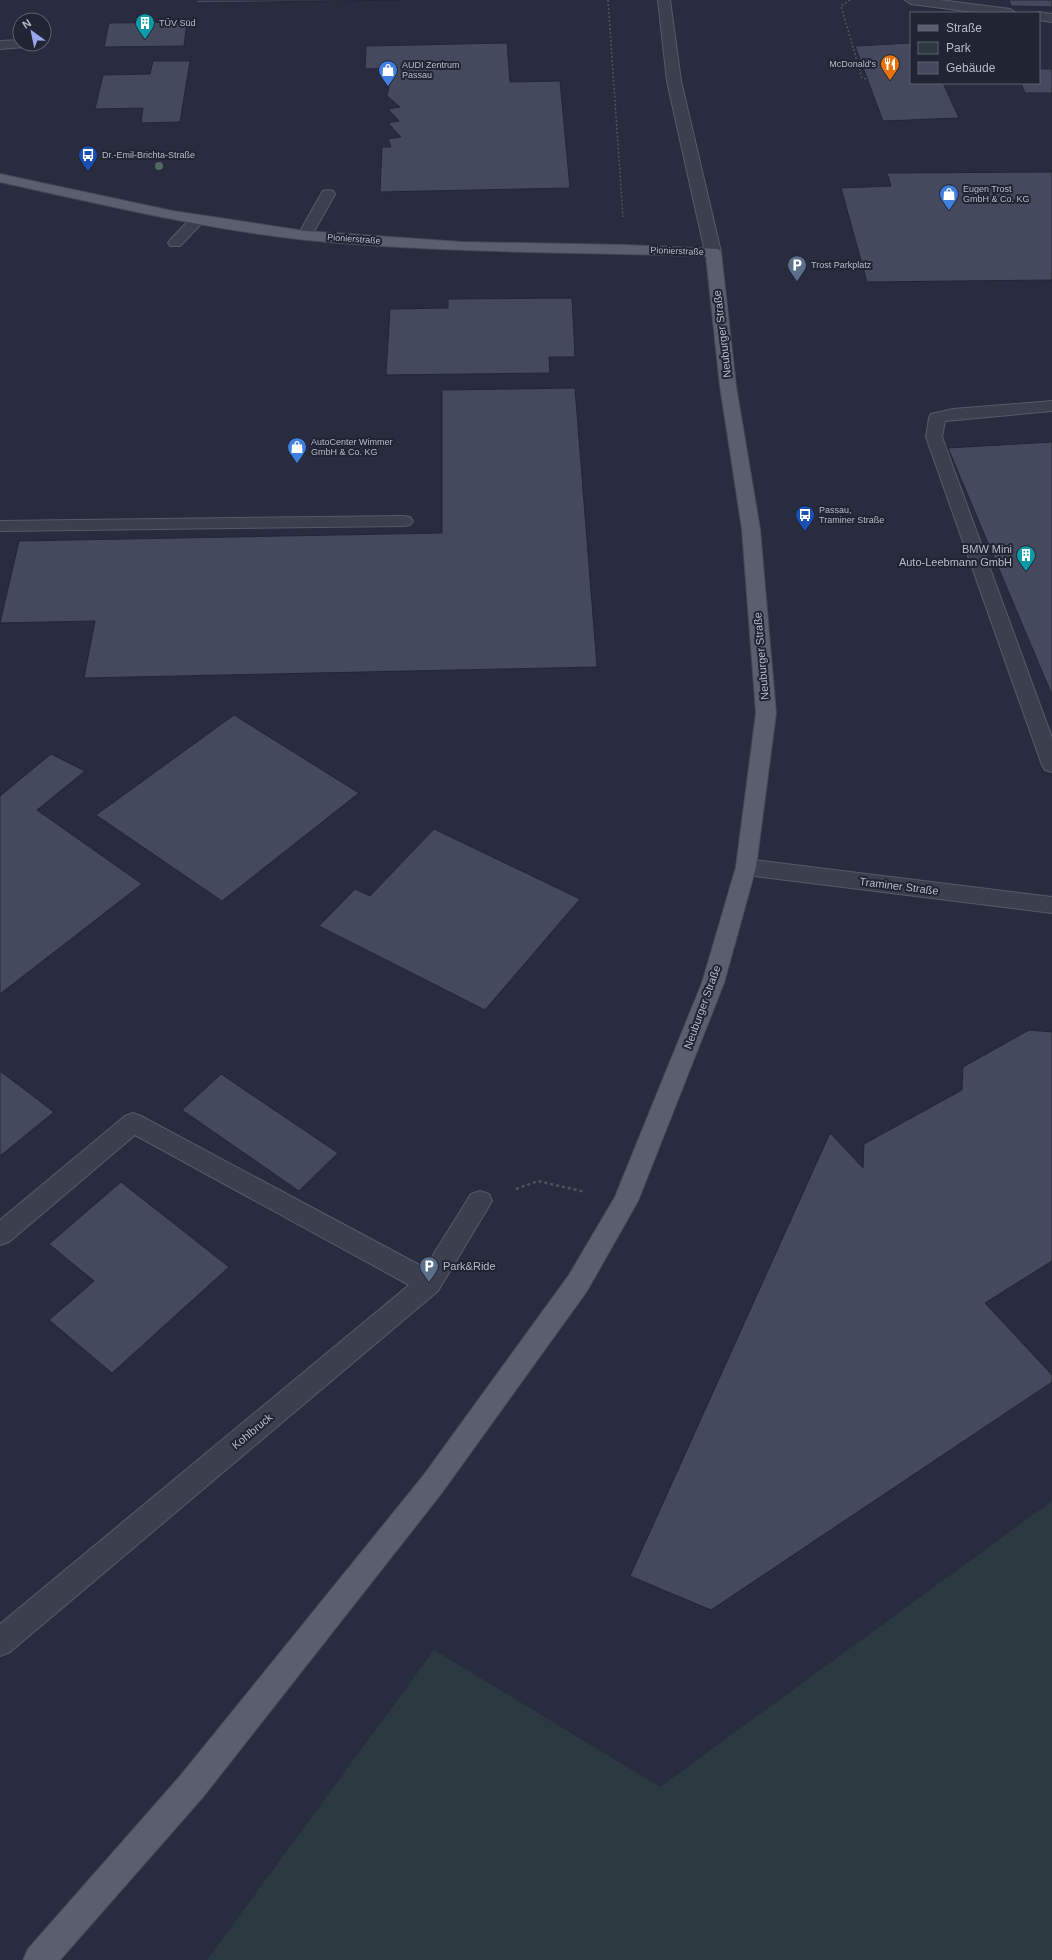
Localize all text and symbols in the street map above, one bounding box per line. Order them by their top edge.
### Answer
north arrow [12,12,52,52]
building icon: TÜV Süd [134,12,156,40]
legend [910,12,1040,84]
text: N [20,16,33,31]
place label: TÜV Süd [159,18,196,28]
text: Straße [946,21,982,35]
text: Park [946,41,972,55]
restaurant icon: McDonald's [879,53,901,81]
shop icon: AUDI Zentrum Passau [377,59,399,87]
place label: McDonald's [829,59,876,69]
place label: AUDI Zentrum Passau [402,60,460,80]
text: Gebäude [946,61,996,75]
bus stop icon: Dr.-Emil-Brichta-Straße [77,144,99,172]
place label: Dr.-Emil-Brichta-Straße [102,150,195,160]
shop icon: Eugen Trost GmbH & Co. KG [938,183,960,211]
place label: Eugen Trost GmbH & Co. KG [963,184,1030,204]
street label: Pionierstraße [327,232,381,246]
street label: Pionierstraße [650,245,704,257]
parking icon: Trost Parkplatz [786,254,808,282]
place label: Trost Parkplatz [811,260,872,270]
street label: Neuburger Straße [711,290,733,378]
shop icon: AutoCenter Wimmer GmbH & Co. KG [286,436,308,464]
place label: AutoCenter Wimmer GmbH & Co. KG [311,437,393,457]
bus stop icon: Passau, Traminer Straße [794,504,816,532]
place label: Passau, Traminer Straße [819,505,884,525]
place label: BMW Mini Auto-Leebmann GmbH [899,543,1012,568]
building icon: BMW Mini Auto-Leebmann GmbH [1015,544,1037,572]
street label: Neuburger Straße [751,612,771,700]
street label: Traminer Straße [859,875,939,897]
street label: Neuburger Straße [681,964,723,1050]
parking icon: Park&Ride [418,1255,440,1283]
place label: Park&Ride [443,1260,496,1272]
street label: Kohlbruck [229,1410,275,1451]

